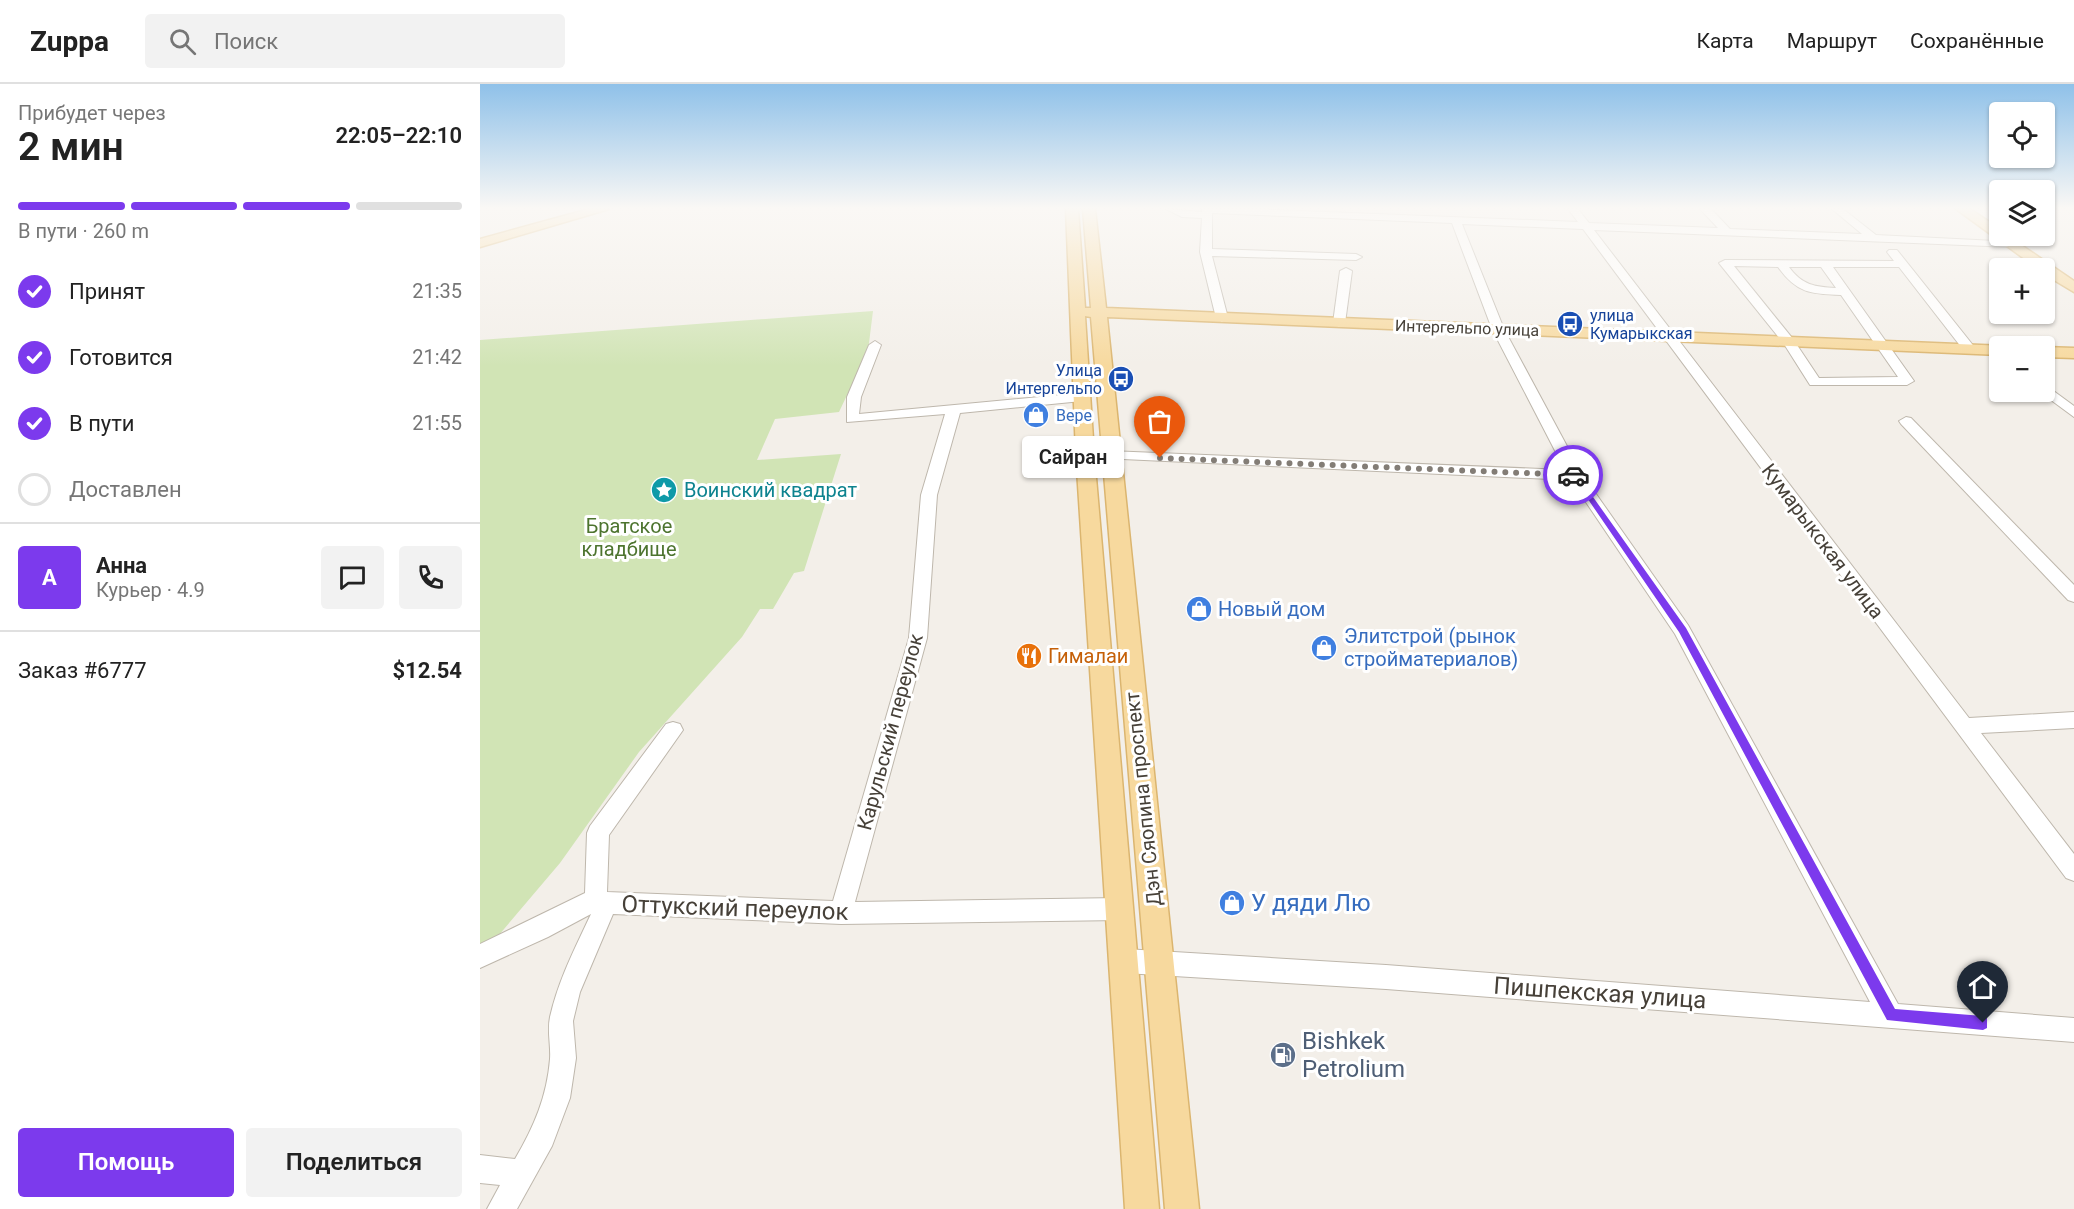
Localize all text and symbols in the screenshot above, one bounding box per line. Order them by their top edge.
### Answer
search box [145,14,565,68]
text: Zuppa [30,25,109,58]
icon: search [166,25,199,58]
text: Поиск [214,29,278,54]
text: Карта [1697,29,1754,53]
text: Маршрут [1787,29,1877,53]
text: Сохранённые [1910,29,2044,53]
text: Прибудет через [18,101,166,125]
map controls [1989,102,2055,402]
button: locate [1989,102,2055,168]
text: 22:05–22:10 [335,123,462,148]
text: 2 мин [18,124,124,170]
button: layers [1989,180,2055,246]
text: В пути · 260 m [18,219,149,243]
button: + [1989,258,2055,324]
icon: check [18,275,51,308]
text: Принят [69,279,145,304]
text: 21:35 [412,279,462,303]
place label: улица Кумарыкская [1590,306,1693,343]
bus stop icon: улица Кумарыкская [1555,309,1585,339]
street label: Интергельпо улица [1395,316,1539,340]
button: − [1989,336,2055,402]
icon: check [18,341,51,374]
text: Готовится [69,345,173,370]
text: 21:42 [412,345,462,369]
place label: Улица Интергельпо [1005,361,1102,398]
bus stop icon: Улица Интергельпо [1106,364,1136,394]
pin [1134,396,1185,458]
shop icon: Вере [1021,400,1051,430]
icon: bag [1143,405,1176,438]
place label: Вере [1056,406,1092,425]
icon: check [18,407,51,440]
text: В пути [69,411,135,436]
text: 21:55 [412,411,462,435]
callout: Сайран [1022,437,1124,479]
text: Сайран [1039,445,1107,469]
courier [1543,445,1603,505]
icon: car [1557,459,1590,492]
street label: Кумарыкская улица [1757,459,1889,623]
place icon: Воинский квадрат [649,475,679,505]
text: Доставлен [69,477,182,502]
place label: Воинский квадрат [684,478,857,502]
park label: Братское кладбище [581,514,677,561]
button: chat [321,546,384,609]
button: phone [399,546,462,609]
text: Анна [96,553,147,578]
text: А [42,565,57,590]
text: Курьер · 4.9 [96,578,205,602]
shop icon: Новый дом [1184,594,1214,624]
place label: Новый дом [1218,597,1325,621]
place label: Элитстрой (рынок стройматериалов) [1344,624,1518,671]
street label: Карульский переулок [852,631,928,833]
shop icon: Элитстрой (рынок стройматериалов) [1309,633,1339,663]
restaurant icon: Гималаи [1014,641,1044,671]
place label: Гималаи [1048,644,1128,668]
text: Заказ #6777 [18,658,147,683]
text: $12.54 [393,658,462,683]
street label: Дэн Сяопина проспект [1120,690,1166,907]
shop icon: У дяди Лю [1217,888,1247,918]
place label: У дяди Лю [1251,889,1371,917]
street label: Оттукский переулок [621,890,849,926]
pin [1957,961,2008,1023]
icon: home [1966,970,1999,1003]
street label: Пишпекская улица [1493,972,1707,1014]
place label: Bishkek Petrolium [1302,1027,1405,1083]
fuel station icon: Bishkek Petrolium [1268,1040,1298,1070]
button: Помощь [18,1128,234,1197]
button: Поделиться [246,1128,462,1197]

